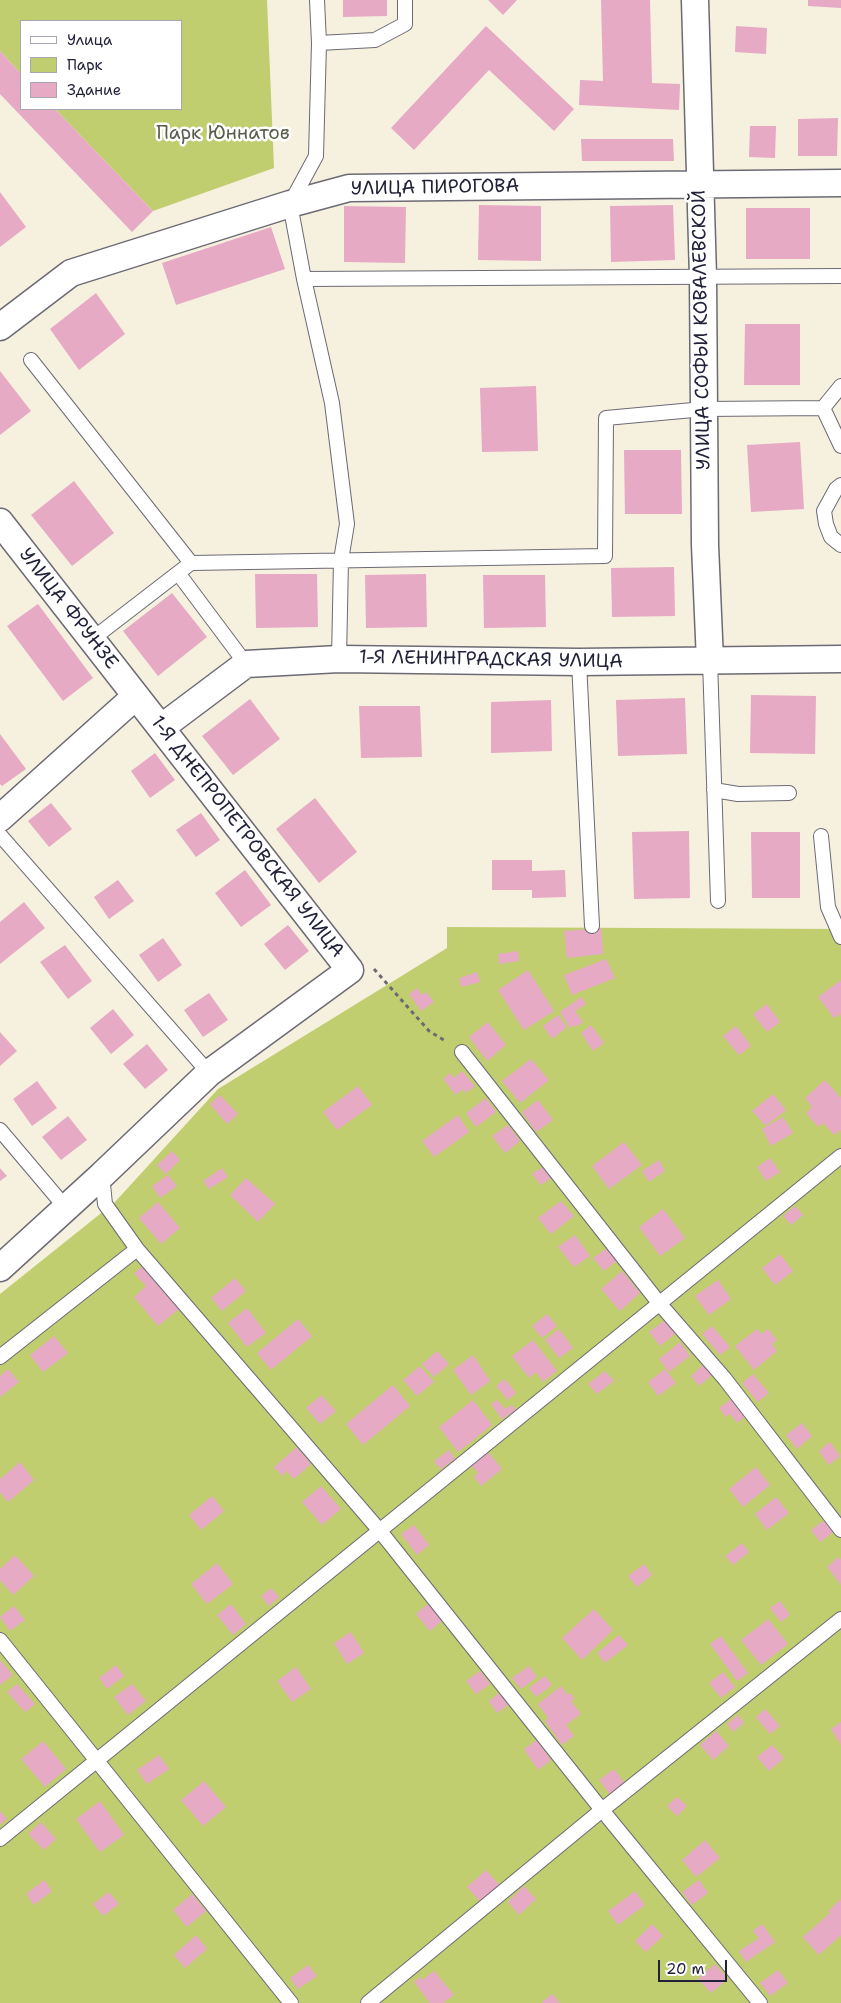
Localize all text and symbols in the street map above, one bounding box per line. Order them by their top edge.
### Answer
legend [20,20,182,110]
text: Улица [67,30,112,50]
text: Парк [67,55,103,75]
text: Здание [67,80,121,100]
park label: Парк Юннатов [156,123,290,145]
street label: УЛИЦА ПИРОГОВА [351,175,519,201]
street label: УЛИЦА СОФЬИ КОВАЛЕВСКОЙ [688,190,716,470]
street label: УЛИЦА ФРУНЗЕ [14,544,122,674]
street label: 1-Я ЛЕНИНГРАДСКАЯ УЛИЦА [359,646,623,674]
street label: 1-Я ДНЕПРОПЕТРОВСКАЯ УЛИЦА [146,712,348,962]
scale bar [661,1950,730,1982]
text: 20 m [666,1959,705,1979]

